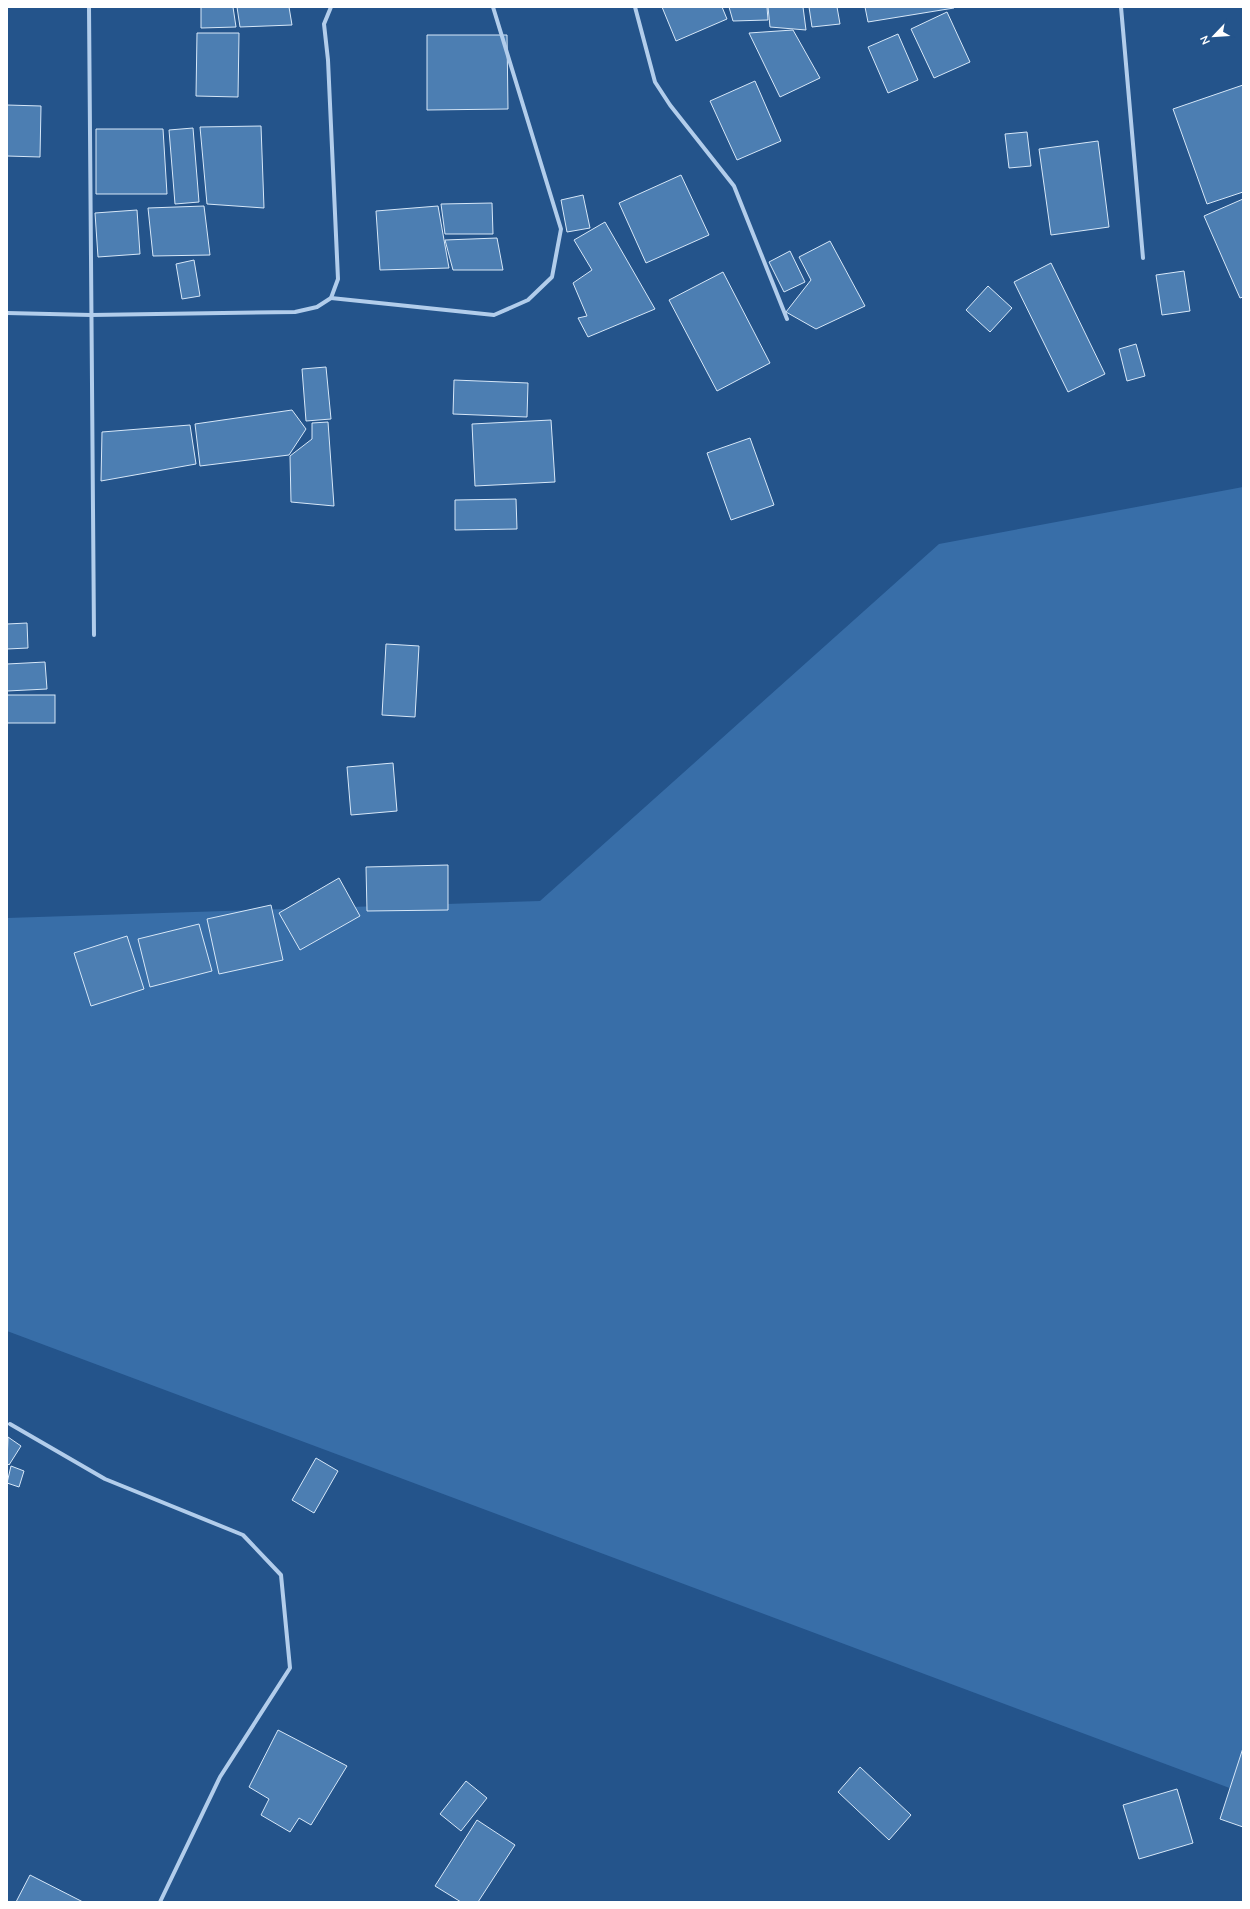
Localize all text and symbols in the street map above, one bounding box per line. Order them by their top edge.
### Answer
north arrow [1194,16,1234,56]
text: N [1197,33,1214,47]

